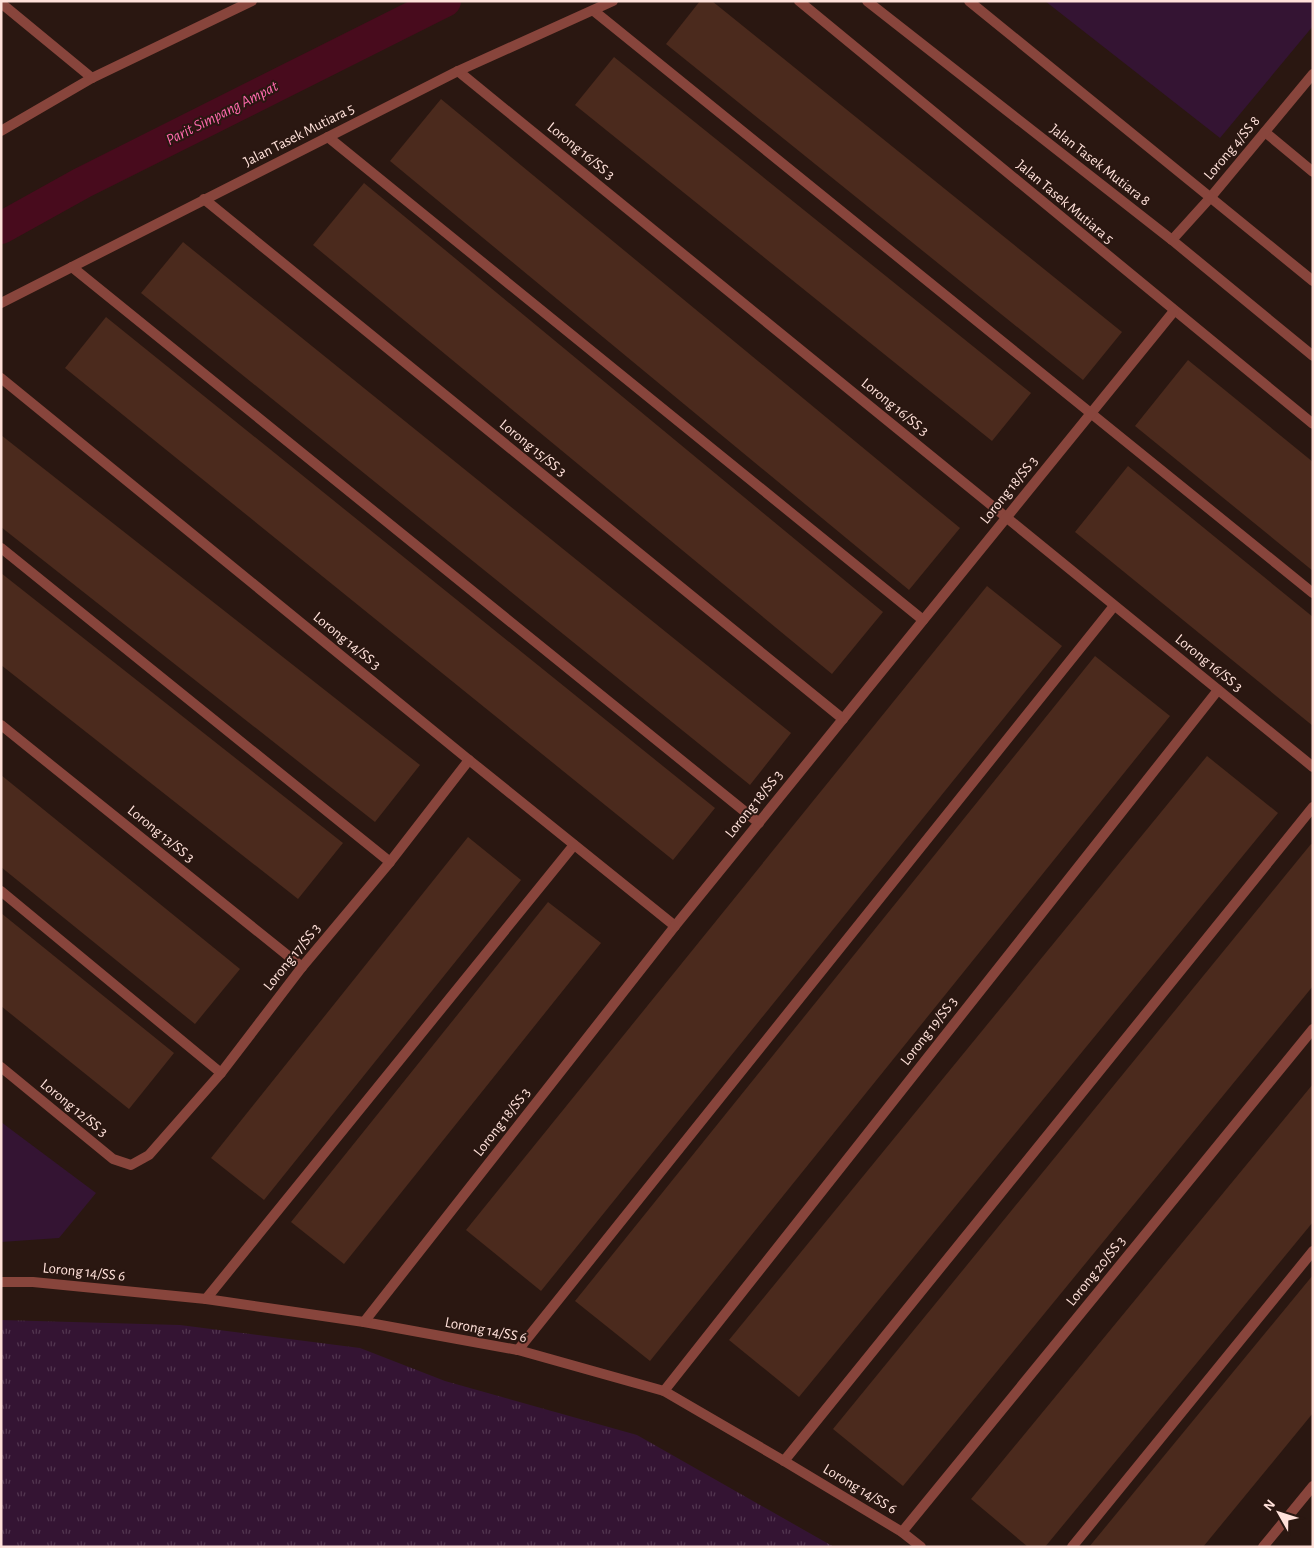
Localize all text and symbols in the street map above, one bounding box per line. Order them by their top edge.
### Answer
water label: Parit Simpang Ampat [163,78,282,149]
street label: Jalan Tasek Mutiara 5 [241,101,357,169]
street label: Lorong 4/SS 8 [1201,113,1263,183]
street label: Lorong 16/SS 3 [544,119,618,183]
street label: Jalan Tasek Mutiara 8 [1047,121,1153,209]
street label: Jalan Tasek Mutiara 5 [1014,157,1116,247]
street label: Lorong 16/SS 3 [858,375,932,439]
street label: Lorong 15/SS 3 [497,417,569,479]
street label: Lorong 18/SS 3 [977,453,1041,527]
street label: Lorong 14/SS 3 [310,609,384,673]
street label: Lorong 16/SS 3 [1172,631,1246,695]
street label: Lorong 18/SS 3 [722,767,786,841]
street label: Lorong 13/SS 3 [125,803,197,865]
street label: Lorong 17/SS 3 [261,921,323,993]
street label: Lorong 19/SS 3 [898,994,960,1068]
street label: Lorong 12/SS 3 [37,1076,111,1140]
street label: Lorong 18/SS 3 [471,1085,533,1159]
street label: Lorong 20/SS 3 [1064,1233,1128,1309]
street label: Lorong 14/SS 6 [42,1260,126,1284]
street label: Lorong 14/SS 6 [444,1315,528,1345]
street label: Lorong 14/SS 6 [820,1461,900,1517]
north arrow [1254,1488,1304,1538]
text: N [1261,1497,1278,1514]

